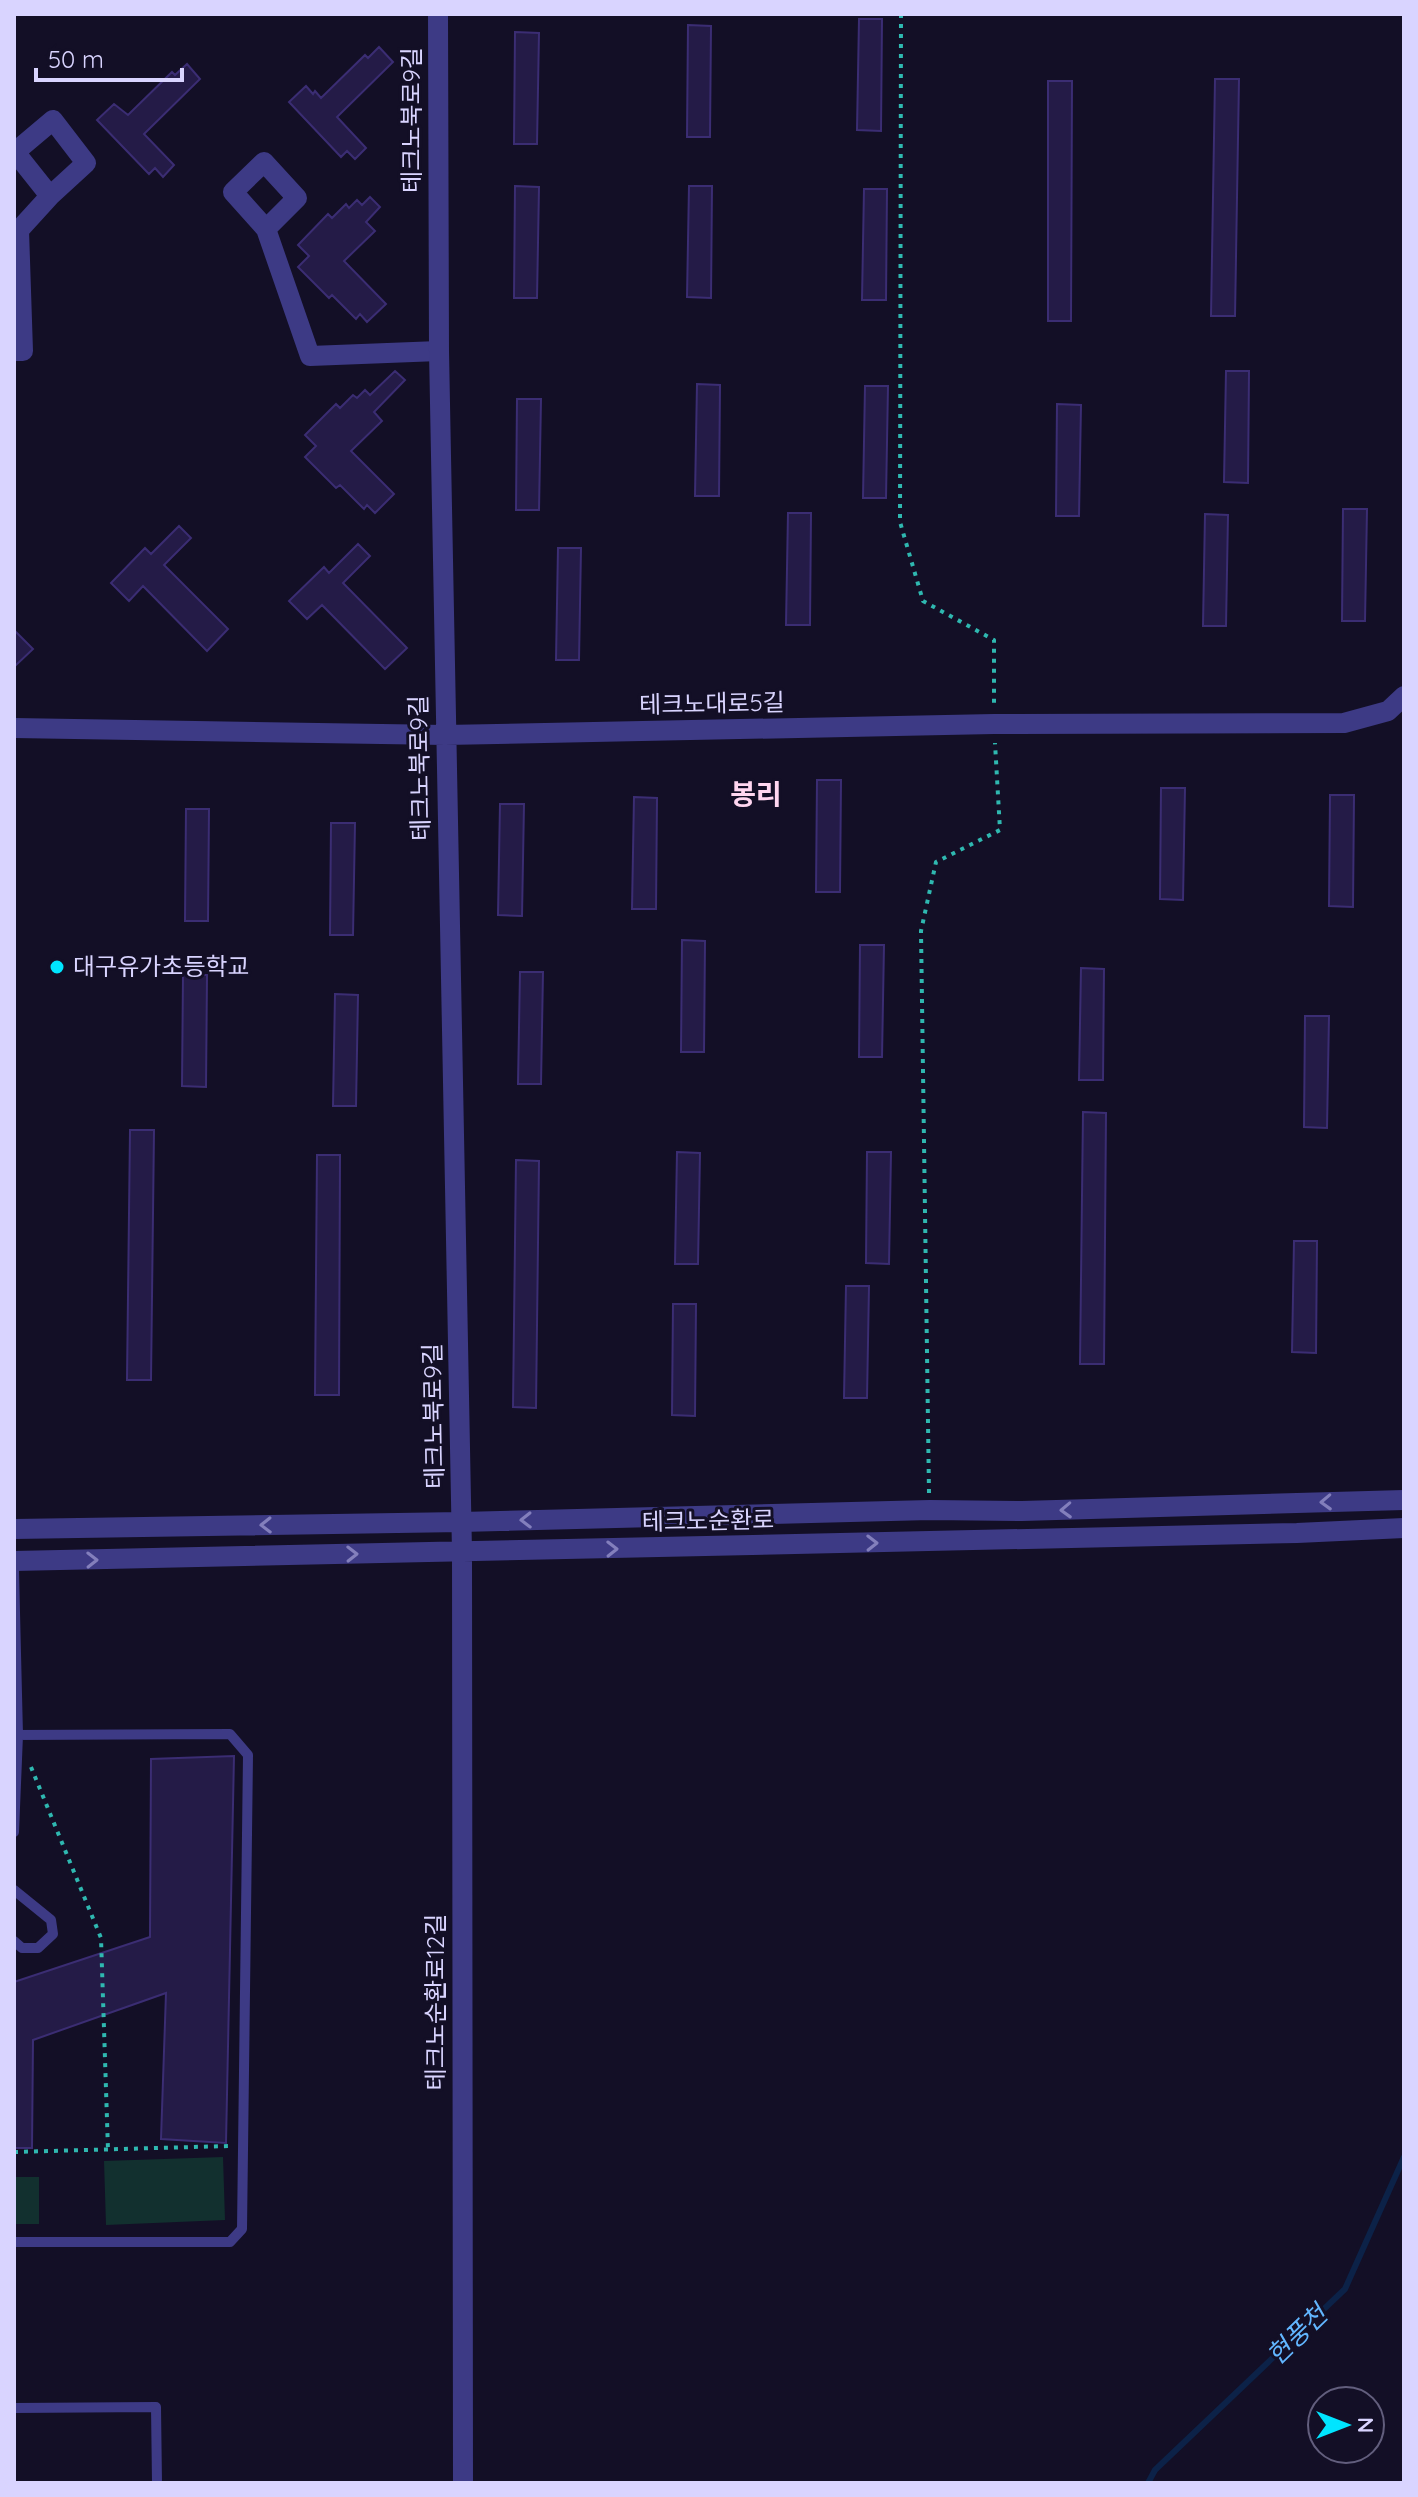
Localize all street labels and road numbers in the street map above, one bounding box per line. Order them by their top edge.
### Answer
street label: 테크노북로9길 [396,47,426,193]
street label: 테크노대로5길 [639,687,785,719]
street label: 테크노북로9길 [403,695,435,841]
street label: 테크노북로9길 [417,1343,449,1489]
street label: 테크노순환로 [641,1504,774,1536]
street label: 테크노순환로12길 [420,1914,450,2090]

